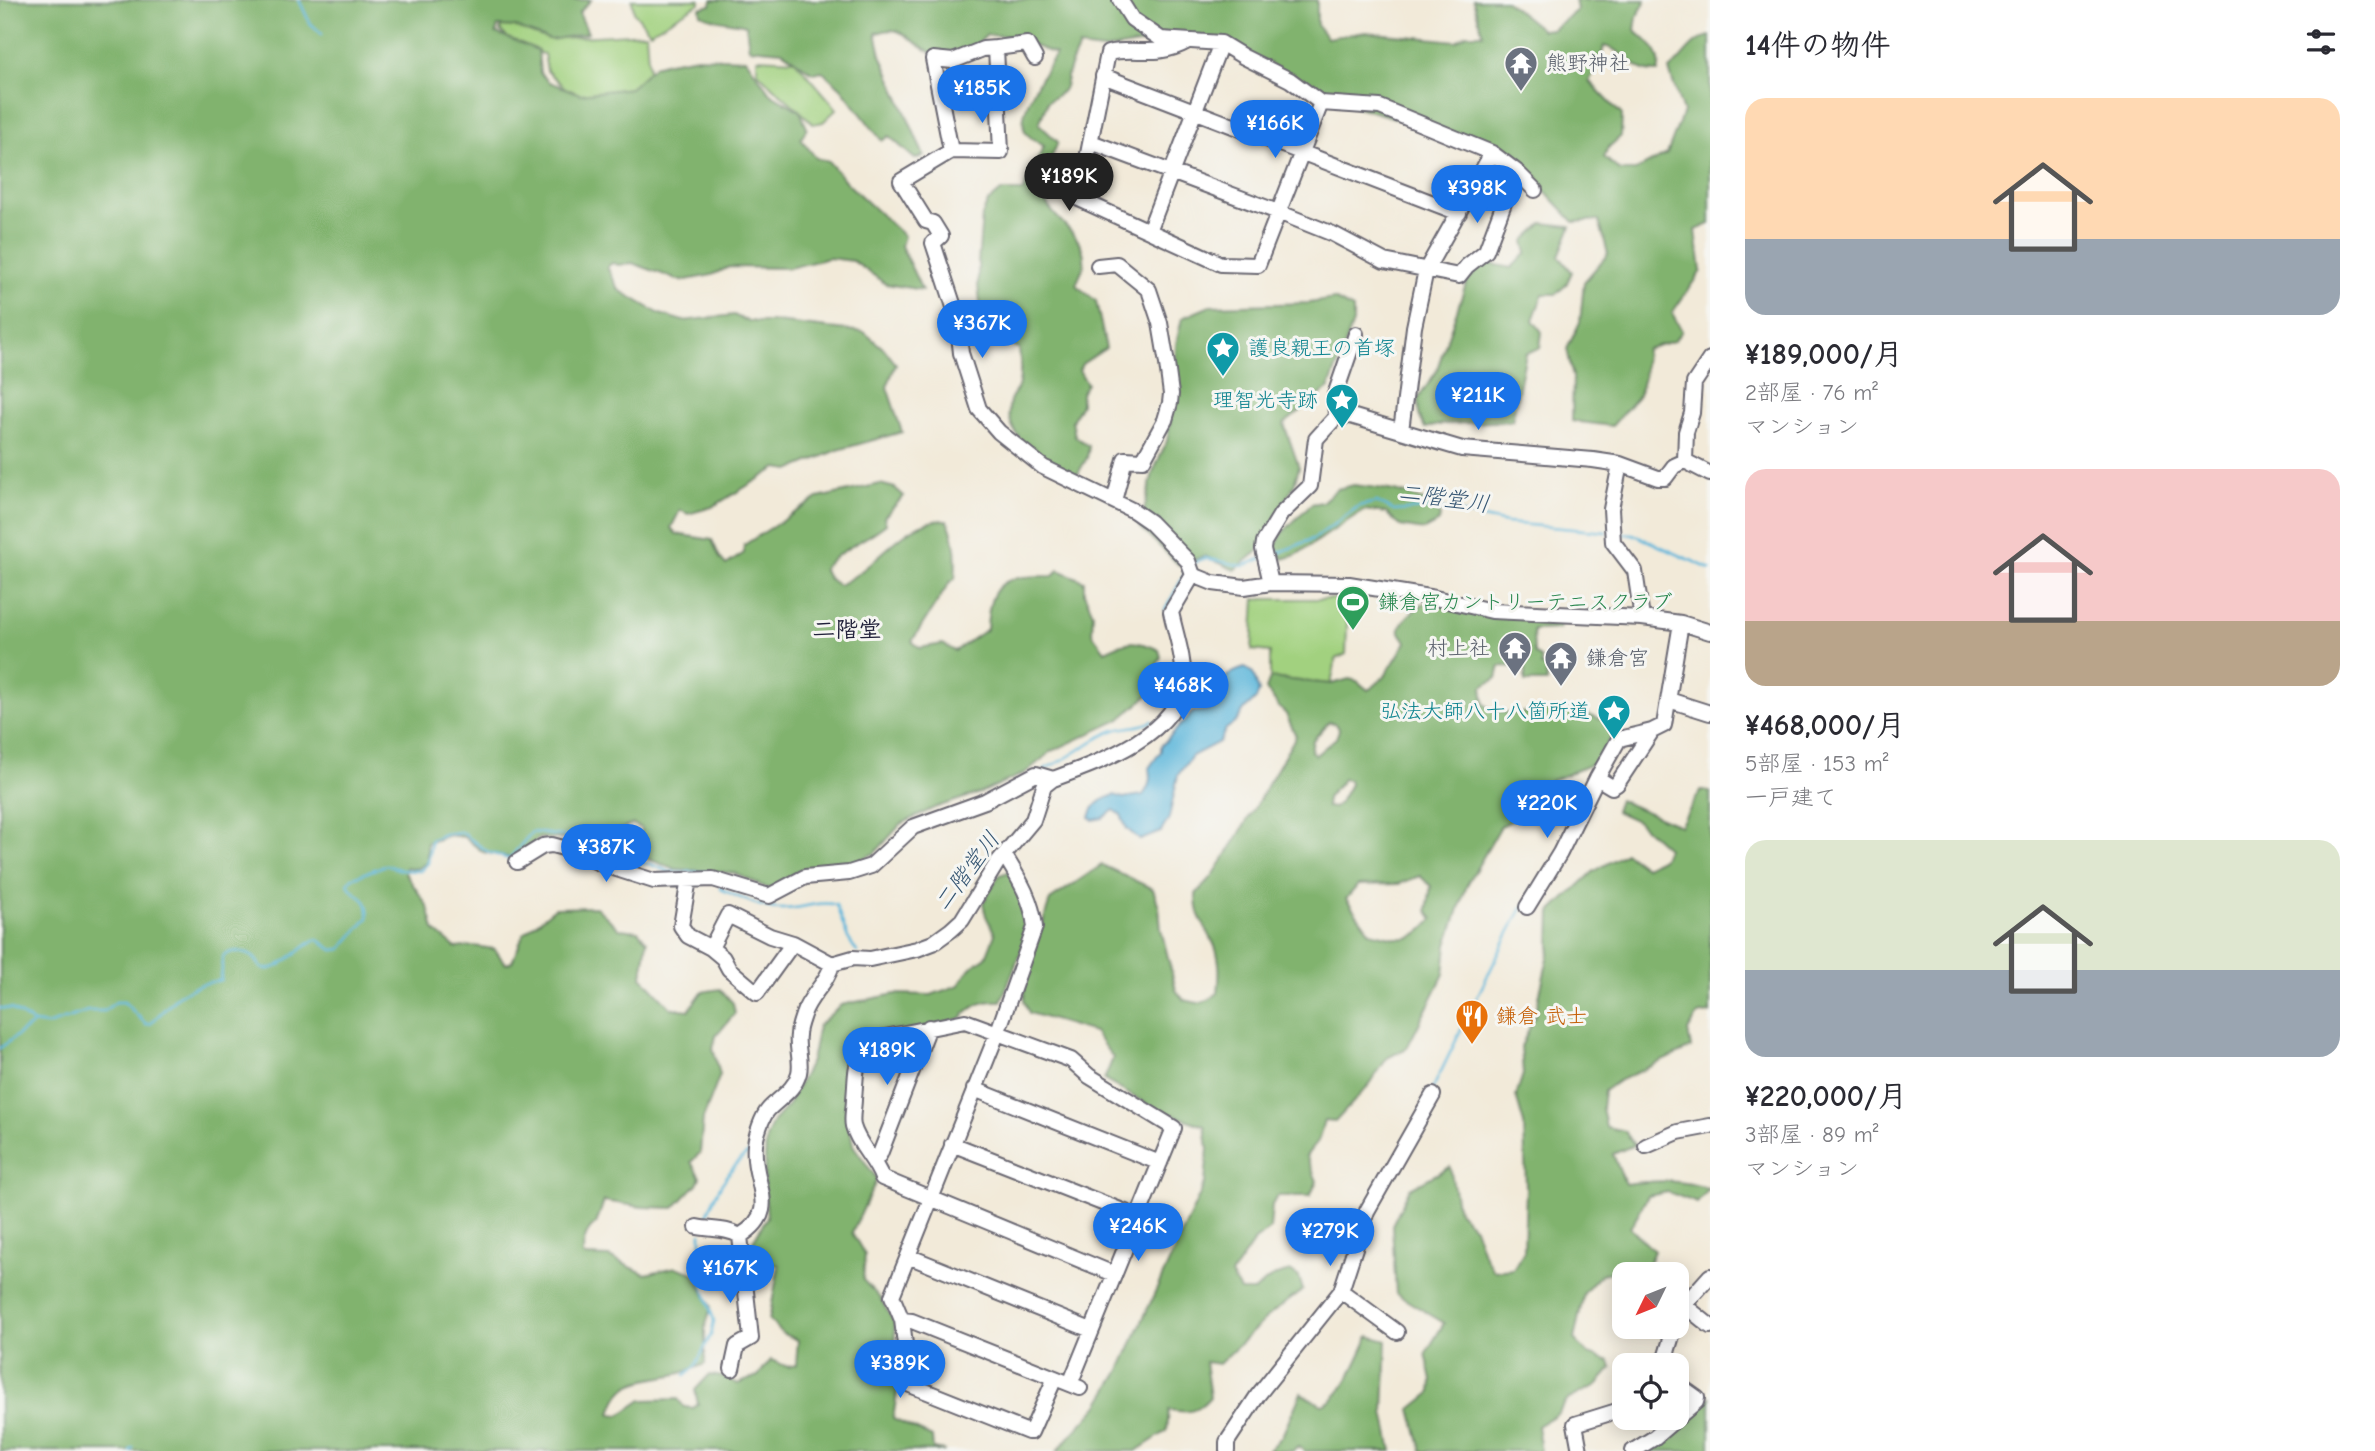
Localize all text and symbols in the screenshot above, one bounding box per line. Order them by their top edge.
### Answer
icon: filters [2302,23,2340,61]
text: 14件の物件 [1745,28,1891,63]
temple icon: 熊野神社 [1502,44,1540,93]
place label: 熊野神社 [1546,51,1630,75]
pin: ¥185K [933,66,1031,125]
text: ¥185K [953,74,1011,101]
pin: ¥166K [1226,100,1324,160]
text: ¥166K [1246,109,1304,136]
icon: home [1980,144,2106,270]
pin: ¥189K [1020,154,1118,213]
text: ¥189K [1040,162,1098,189]
pin: ¥398K [1428,166,1526,225]
text: ¥398K [1447,174,1507,201]
pin: ¥367K [933,300,1031,360]
text: ¥367K [953,309,1011,336]
place icon: 護良親王の首塚 [1204,329,1242,378]
place label: 護良親王の首塚 [1248,336,1395,360]
text: ¥189,000/月 [1745,337,1903,372]
pin: ¥211K [1429,372,1527,432]
text: 2部屋 · 76 m² [1745,379,1878,406]
place icon: 理智光寺跡 [1323,381,1361,430]
text: ¥211K [1451,381,1505,408]
place label: 理智光寺跡 [1213,388,1318,412]
text: マンション [1745,413,1859,440]
water label: 二階堂川 [1397,478,1491,518]
icon: home [1980,515,2106,641]
sports icon: 鎌倉宮カントリーテニスクラブ [1334,583,1372,632]
place label: 鎌倉宮カントリーテニスクラブ [1378,590,1672,614]
district label: 二階堂 [813,616,882,643]
temple icon: 村上社 [1496,629,1534,678]
place label: 村上社 [1427,636,1490,660]
temple icon: 鎌倉宮 [1542,639,1580,688]
place label: 鎌倉宮 [1586,646,1649,670]
pin: ¥468K [1134,662,1232,722]
text: ¥468K [1154,671,1212,698]
place icon: 弘法大師八十八箇所道 [1595,692,1633,741]
place label: 弘法大師八十八箇所道 [1380,699,1590,723]
text: ¥468,000/月 [1745,708,1905,743]
text: 5部屋 · 153 m² [1745,750,1889,777]
pin: ¥220K [1498,780,1596,840]
text: 一戸建て [1745,784,1837,811]
text: ¥220K [1517,789,1577,816]
pin: ¥387K [557,824,655,884]
water label: 二階堂川 [929,826,1005,916]
text: ¥387K [577,833,635,860]
icon: home [1980,886,2106,1012]
restaurant icon: 鎌倉 武士 [1453,997,1491,1046]
place label: 鎌倉 武士 [1496,1004,1587,1028]
pin: ¥189K [838,1028,936,1087]
text: ¥189K [858,1036,916,1063]
text: ¥220,000/月 [1745,1079,1907,1114]
text: 3部屋 · 89 m² [1745,1121,1879,1148]
text: マンション [1745,1155,1859,1182]
pin: ¥246K [1089,1204,1187,1263]
pin: ¥279K [1281,1208,1379,1268]
text: ¥246K [1109,1212,1167,1239]
text: ¥279K [1301,1217,1359,1244]
pin: ¥167K [681,1246,779,1305]
text: ¥167K [702,1254,758,1281]
north arrow [1612,1262,1689,1339]
map controls [1612,1262,1689,1430]
pin: ¥389K [851,1340,949,1400]
text: ¥389K [870,1349,930,1376]
button: locate [1612,1353,1689,1430]

